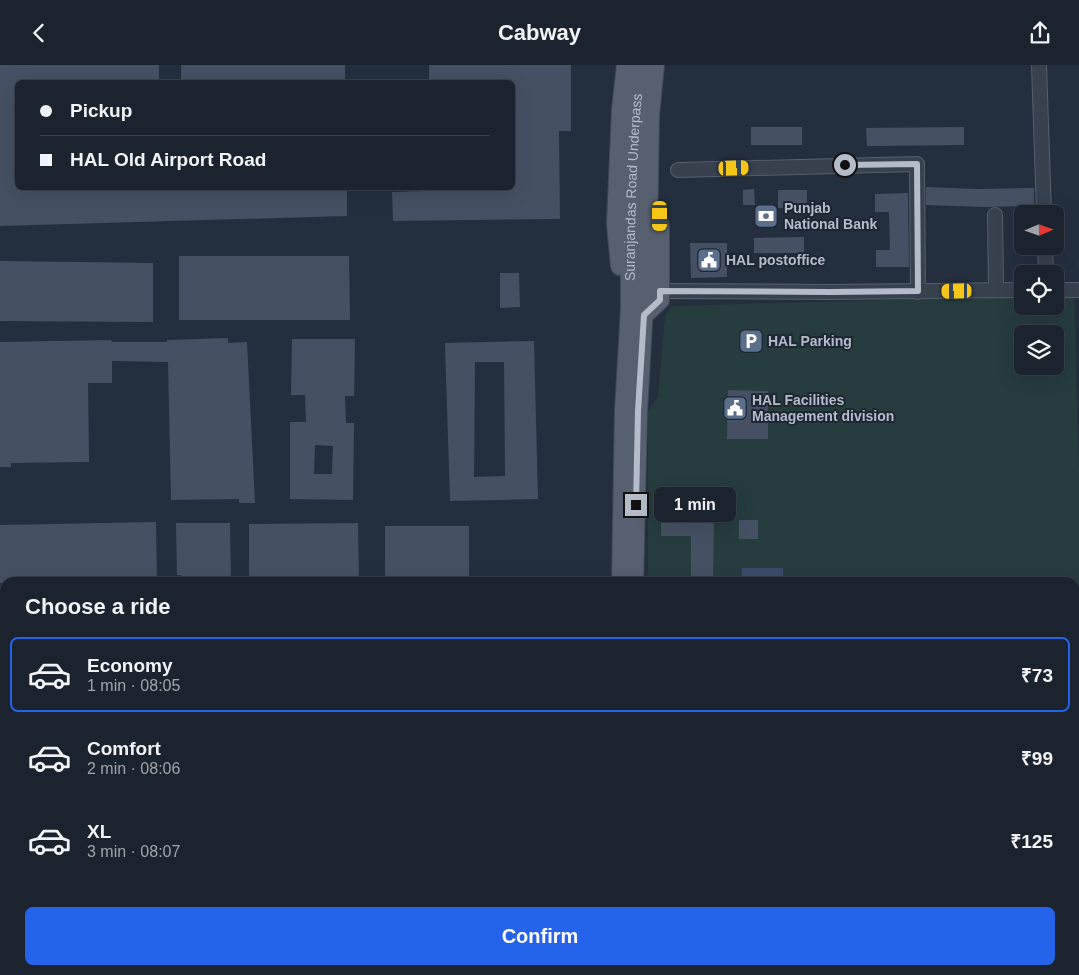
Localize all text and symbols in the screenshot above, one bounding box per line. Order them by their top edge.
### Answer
icon: back [25,19,53,47]
icon: share [1026,19,1054,47]
text: Cabway [498,20,581,45]
street label: Suranjandas Road Underpass [622,93,645,281]
text: Pickup [70,100,132,121]
text: HAL Old Airport Road [70,149,266,170]
route start [834,154,856,176]
car [718,160,749,176]
place label: Punjab National Bank [784,200,878,232]
car [652,201,667,231]
bank icon: Punjab National Bank [753,203,779,229]
north arrow [1014,205,1064,255]
map controls [1014,205,1064,375]
public building icon: HAL postoffice [696,247,722,273]
place label: HAL postoffice [726,252,826,268]
button: locate [1014,265,1064,315]
car [941,283,972,299]
button: layers [1014,325,1064,375]
parking icon: HAL Parking [738,328,764,354]
place label: HAL Parking [768,333,852,349]
place label: HAL Facilities Management division [752,392,894,424]
public building icon: HAL Facilities Management division [722,395,748,421]
callout: 1 min [654,487,736,523]
route end [625,494,647,516]
text: 1 min [674,496,716,513]
text: Choose a ride [25,594,170,619]
icon: car [27,652,72,697]
text: Economy [87,655,173,676]
text: ₹73 [1021,665,1053,686]
text: 1 min · 08:05 [87,677,180,694]
icon: car [27,735,72,780]
text: Comfort [87,738,161,759]
text: ₹99 [1021,748,1053,769]
text: 2 min · 08:06 [87,760,180,777]
icon: car [27,818,72,863]
text: XL [87,821,111,842]
text: ₹125 [1010,831,1053,852]
text: 3 min · 08:07 [87,843,180,860]
button: Confirm [25,907,1055,965]

